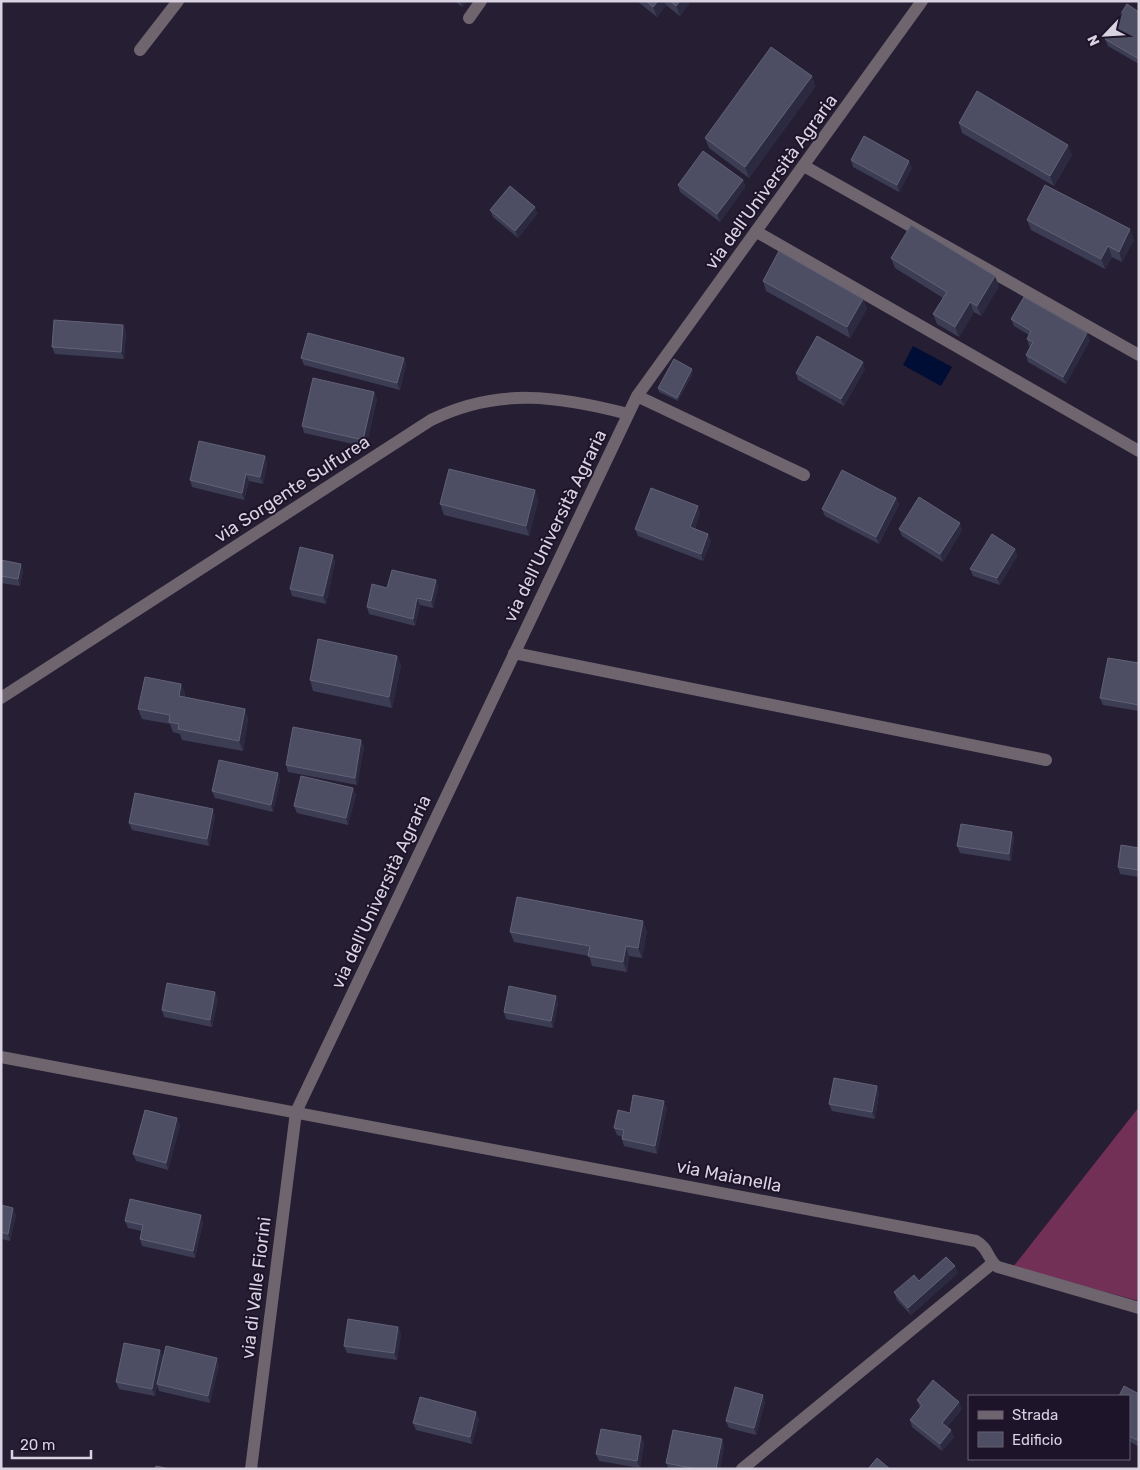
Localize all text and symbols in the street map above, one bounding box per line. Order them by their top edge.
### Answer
north arrow [1080,10,1130,60]
text: N [1084,32,1104,48]
street label: via dell'Università Agraria [700,90,842,274]
street label: via dell'Università Agraria [499,426,611,626]
street label: via Sorgente Sulfurea [210,431,374,547]
street label: via dell'Università Agraria [326,792,436,992]
street label: via Maianella [674,1155,784,1197]
street label: via di Valle Fiorini [236,1216,276,1360]
legend [968,1395,1130,1460]
text: Strada [1012,1406,1058,1424]
scale bar [12,1428,91,1460]
text: Edificio [1012,1431,1062,1449]
text: 20 m [20,1436,55,1454]

